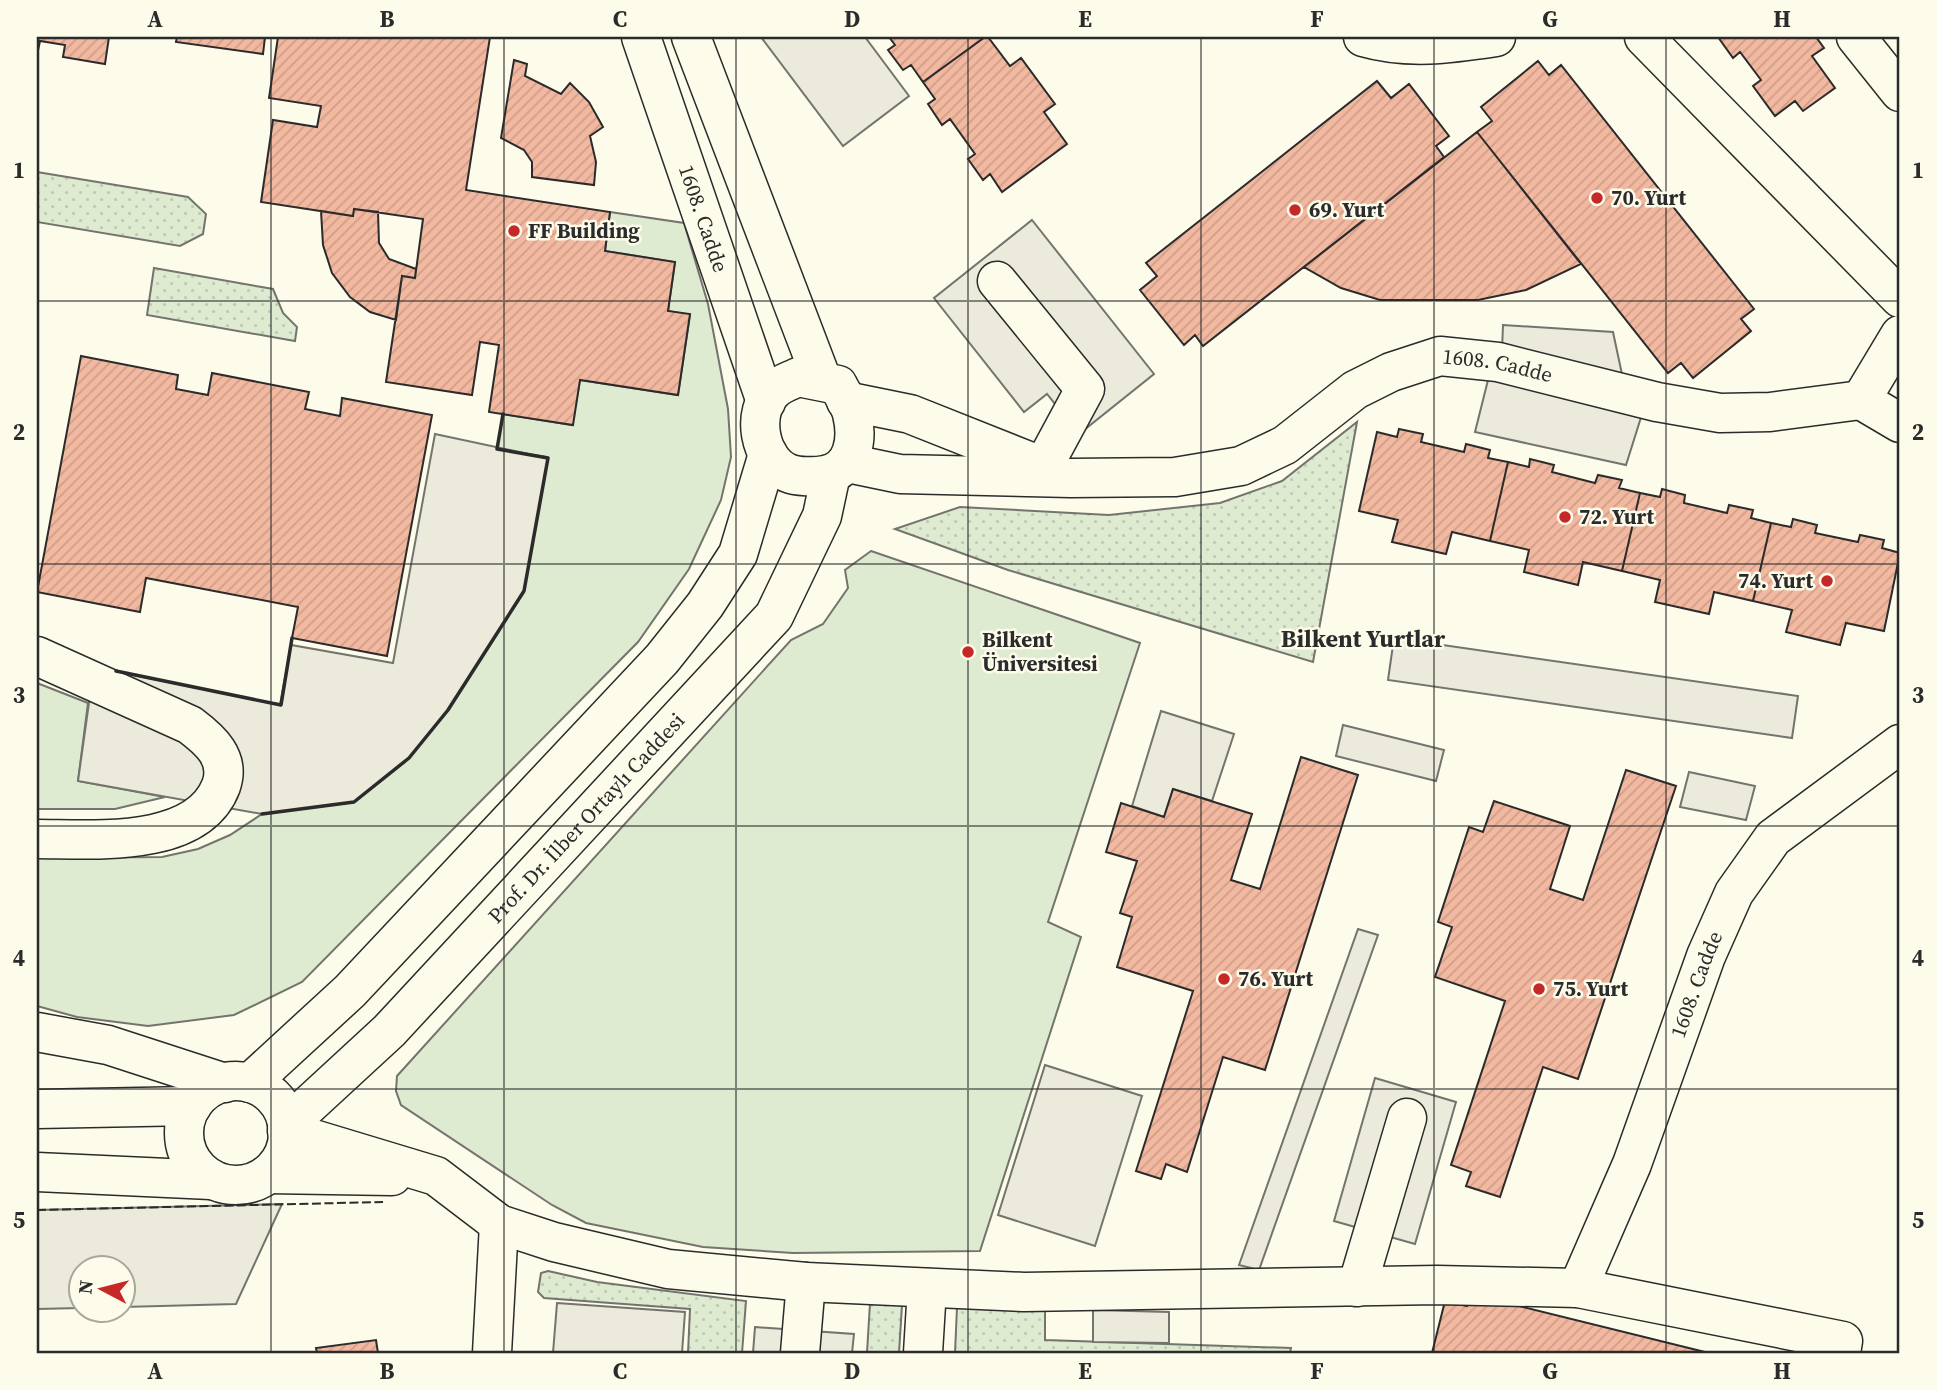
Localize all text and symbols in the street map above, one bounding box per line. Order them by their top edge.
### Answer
text: A [147,3,163,35]
text: B [380,3,395,35]
text: C [613,3,627,35]
text: D [844,3,860,35]
text: E [1078,3,1092,35]
text: F [1310,3,1324,35]
text: G [1542,3,1558,35]
text: H [1773,3,1791,35]
text: 1 [13,154,25,186]
text: 1 [1912,154,1924,186]
street label: 1608. Cadde [672,161,736,276]
place label: 70. Yurt [1611,183,1686,212]
marker: 70. Yurt [1589,190,1605,206]
place label: 69. Yurt [1309,195,1384,224]
marker: 69. Yurt [1287,202,1303,218]
place label: FF Building [528,216,640,245]
marker: FF Building [506,223,522,239]
street label: 1608. Cadde [1441,341,1556,389]
text: 2 [13,416,25,448]
text: 2 [1912,416,1924,448]
place label: 72. Yurt [1579,502,1654,531]
marker: 72. Yurt [1557,509,1573,525]
place label: 74. Yurt [1738,566,1813,595]
marker: 74. Yurt [1819,573,1835,589]
district label: Bilkent Yurtlar [1281,622,1446,655]
place label: Bilkent Üniversitesi [982,625,1098,678]
marker: Bilkent Üniversitesi [960,644,976,660]
text: 3 [13,679,25,711]
text: 3 [1912,679,1924,711]
street label: Prof. Dr. İlber Ortaylı Caddesi [481,706,691,929]
street label: 1608. Cadde [1663,926,1729,1042]
text: 4 [13,942,25,974]
text: 4 [1912,942,1924,974]
place label: 76. Yurt [1238,964,1313,993]
marker: 76. Yurt [1216,971,1232,987]
place label: 75. Yurt [1553,974,1628,1003]
marker: 75. Yurt [1531,981,1547,997]
text: 5 [13,1204,25,1236]
text: 5 [1912,1204,1924,1236]
north arrow [66,1254,136,1324]
text: N [71,1278,99,1295]
text: A [147,1355,163,1387]
text: B [380,1355,395,1387]
text: C [613,1355,627,1387]
text: D [844,1355,860,1387]
text: E [1078,1355,1092,1387]
text: F [1310,1355,1324,1387]
text: G [1542,1355,1558,1387]
text: H [1773,1355,1791,1387]

